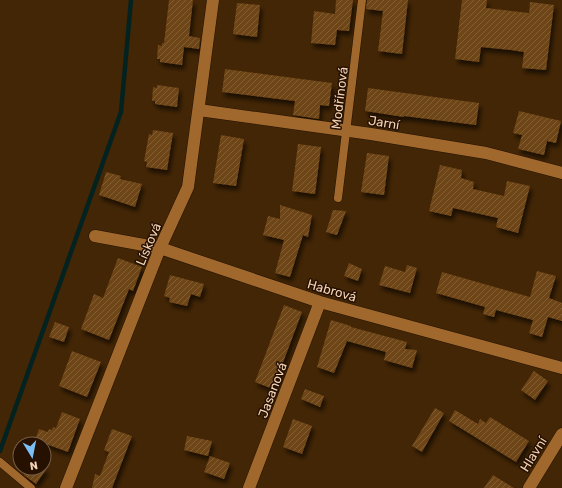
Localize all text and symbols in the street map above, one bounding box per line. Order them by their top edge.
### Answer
street label: Modřínová [328,66,351,130]
street label: Jarní [367,113,401,132]
street label: Lísková [133,221,164,268]
street label: Habrová [306,276,358,305]
street label: Jasanová [255,360,290,420]
street label: Hlavní [517,434,550,474]
north arrow [12,436,52,476]
text: N [29,458,39,472]

